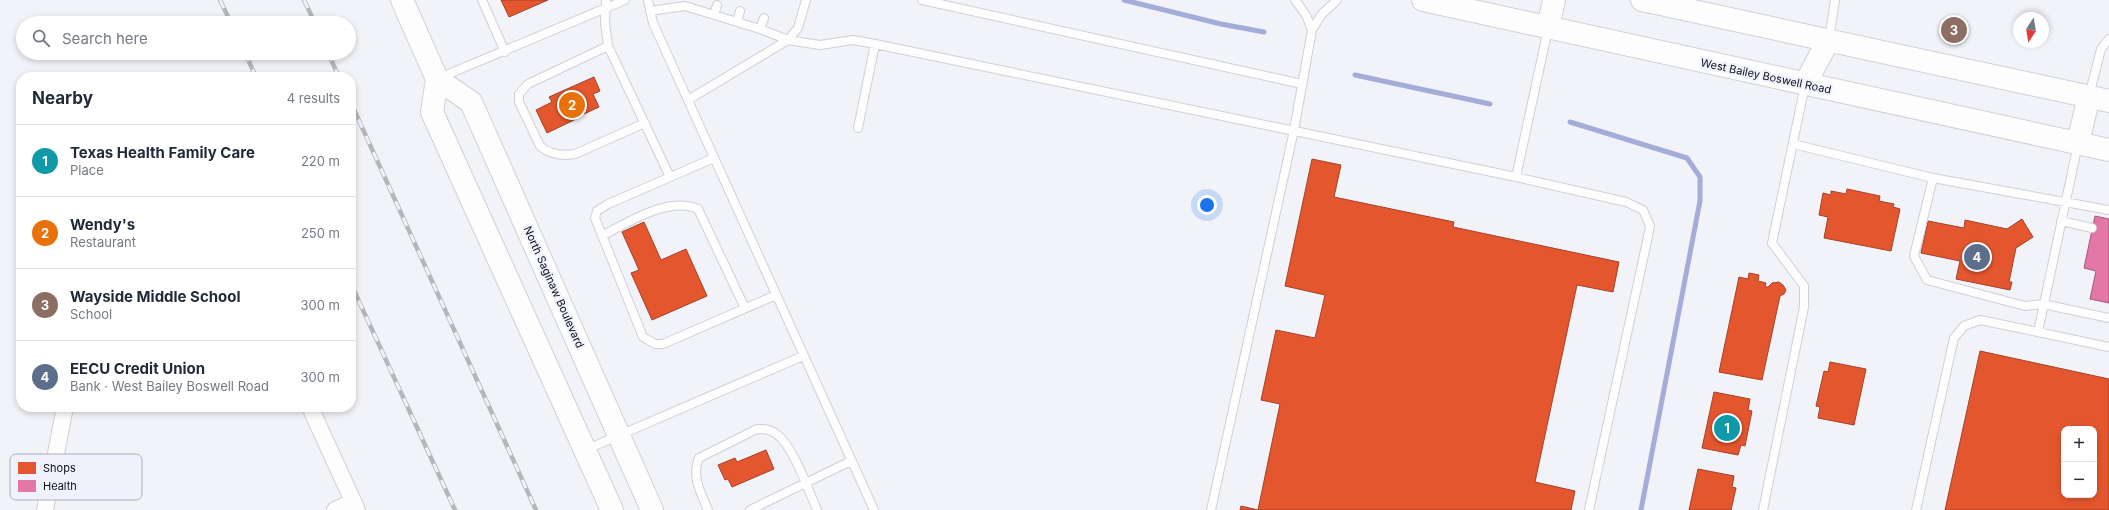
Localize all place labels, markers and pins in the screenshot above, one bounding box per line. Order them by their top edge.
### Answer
pin: 3 [1941,15,1967,45]
pin: 2 [559,90,585,120]
pin: 4 [1964,242,1990,272]
pin: 1 [1714,413,1740,443]

